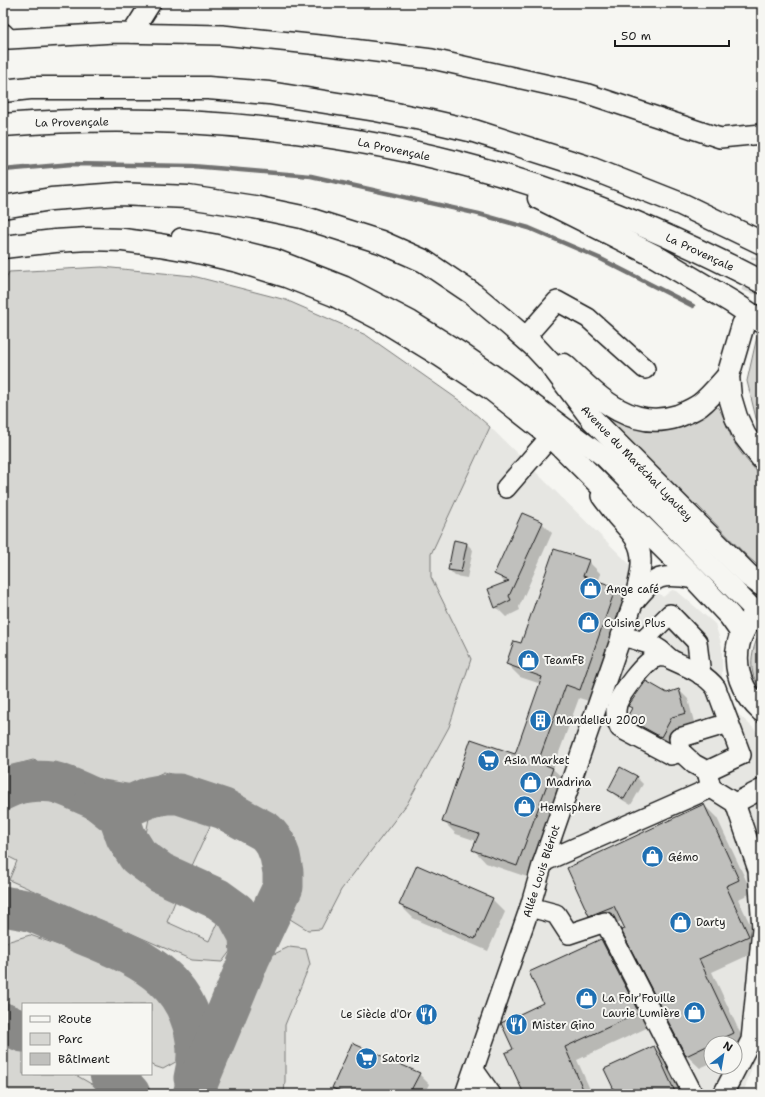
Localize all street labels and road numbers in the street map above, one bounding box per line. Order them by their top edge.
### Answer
street label: La Provençale [35,114,109,131]
street label: La Provençale [356,134,432,165]
street label: La Provençale [663,230,736,275]
street label: Avenue du Maréchal Lyautey [577,402,696,524]
street label: Allée Louis Blériot [519,823,564,919]

